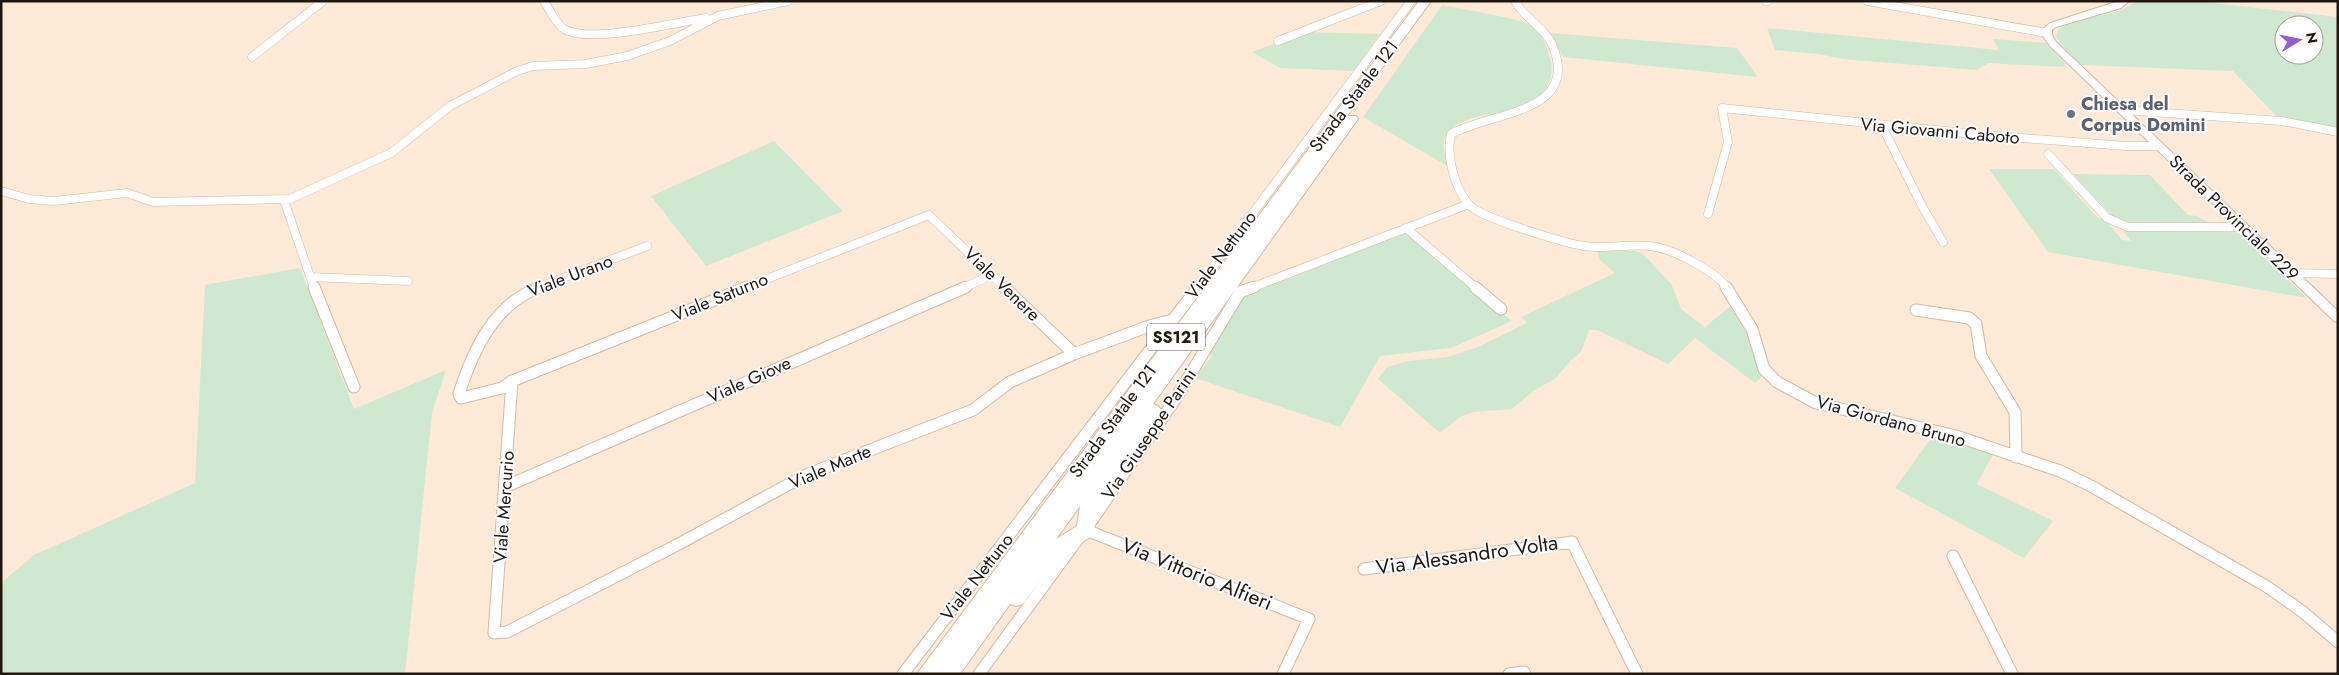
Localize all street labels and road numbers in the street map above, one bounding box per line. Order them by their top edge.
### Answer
street label: Strada Statale 121 [1303,35,1405,157]
street label: Via Giovanni Caboto [1859,111,2021,151]
street label: Strada Provinciale 229 [2163,149,2305,287]
street label: Viale Nettuno [1179,205,1263,305]
street label: Viale Venere [958,241,1046,327]
street label: Viale Urano [524,248,617,304]
street label: Viale Saturno [668,266,772,328]
road number: SS121 [1147,324,1205,351]
street label: Viale Giove [703,350,795,410]
street label: Strada Statale 121 [1063,359,1163,483]
street label: Via Giuseppe Parini [1095,363,1203,505]
street label: Via Giordano Bruno [1813,389,1969,454]
street label: Viale Marte [785,438,875,496]
street label: Viale Mercurio [487,450,521,564]
street label: Via Alessandro Volta [1374,527,1560,583]
street label: Viale Nettuno [935,528,1020,626]
street label: Via Vittorio Alfieri [1117,530,1277,618]

